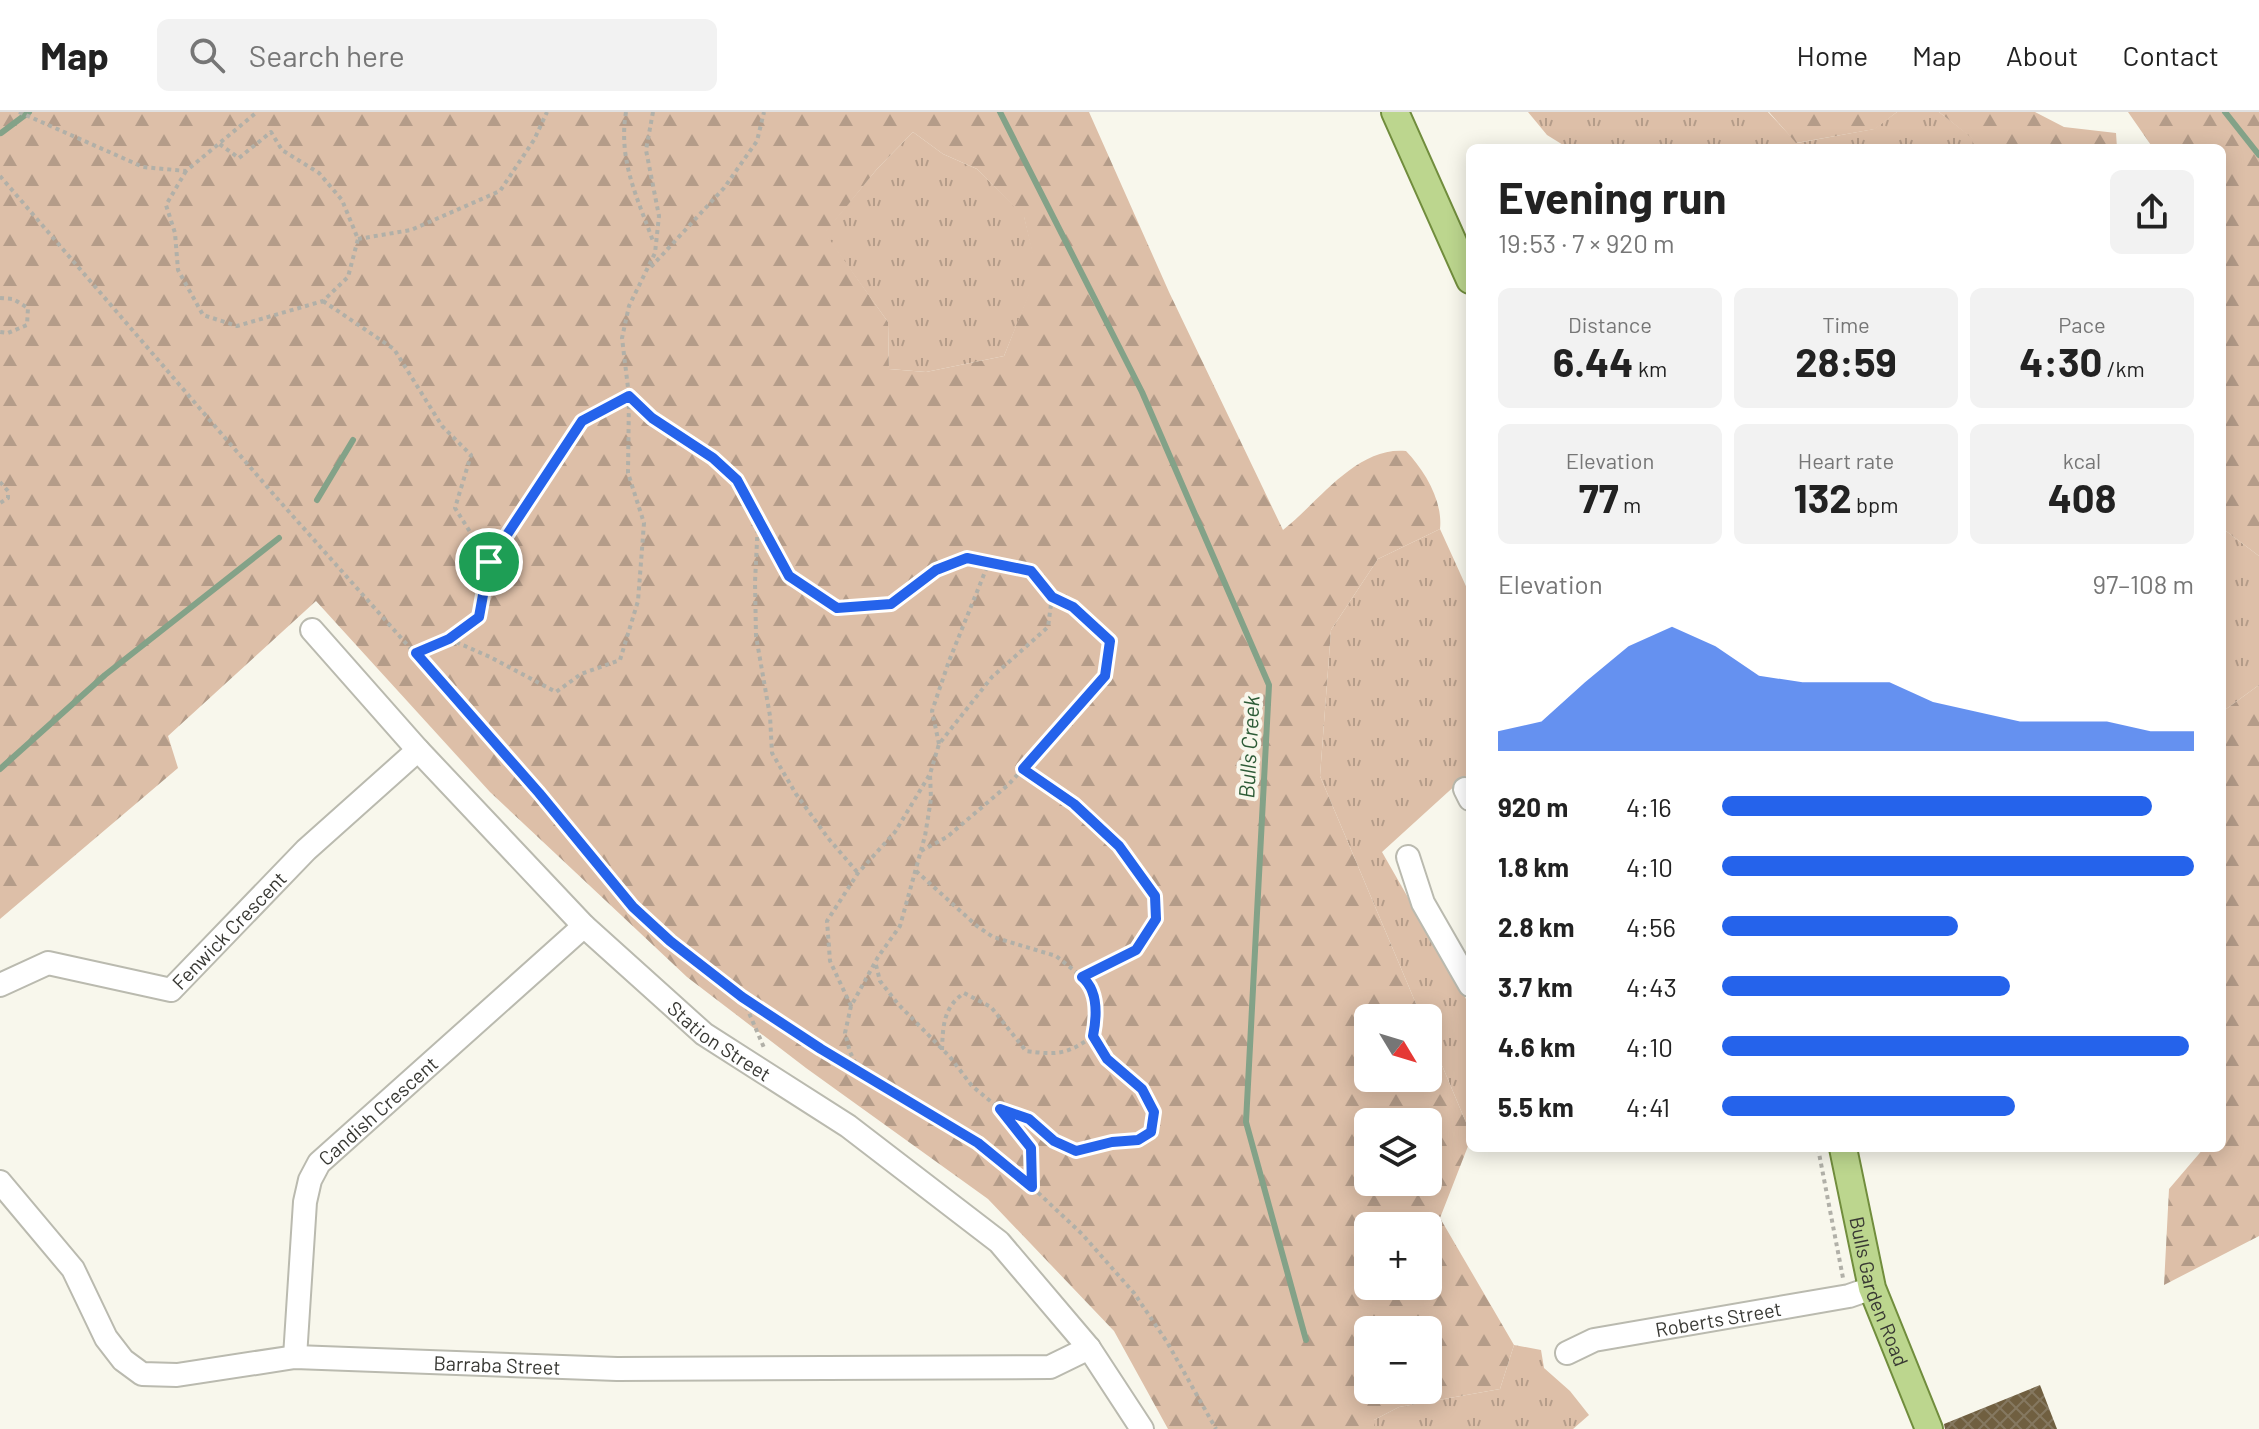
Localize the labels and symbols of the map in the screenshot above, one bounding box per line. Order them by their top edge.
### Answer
pin [455,528,523,596]
water label: Bulls Creek [1232,695,1264,799]
street label: Fenwick Crescent [167,866,291,994]
street label: Station Street [663,995,776,1086]
north arrow [1354,1004,1442,1092]
street label: Candish Crescent [313,1051,442,1170]
street label: Bulls Garden Road [1845,1214,1914,1369]
street label: Roberts Street [1653,1296,1783,1341]
street label: Barraba Street [433,1350,561,1379]

